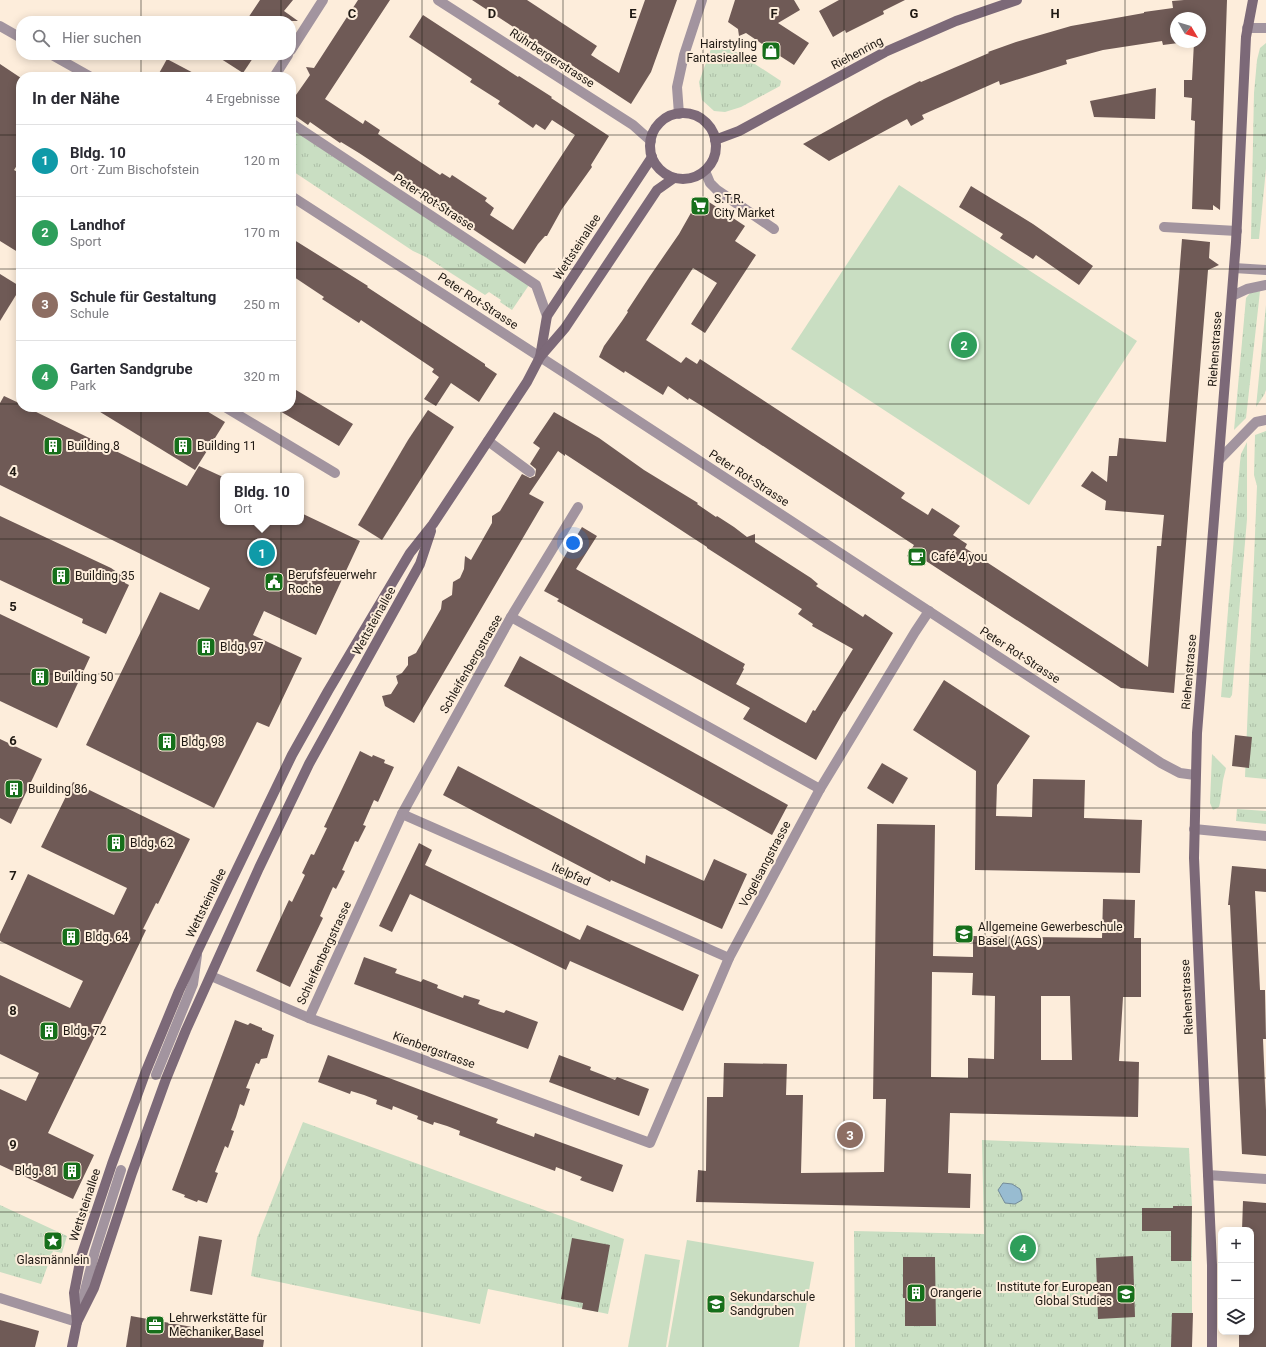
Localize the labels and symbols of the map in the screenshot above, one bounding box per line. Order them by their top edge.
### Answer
text: C [348,6,357,21]
text: D [488,6,496,21]
text: E [629,6,637,21]
text: F [770,6,778,21]
text: G [910,6,919,21]
text: H [1050,6,1060,21]
north arrow [1170,12,1206,48]
street label: Rührbergerstrasse [507,25,597,91]
street label: Riehenring [829,34,885,72]
place label: Hairstyling Fantasieallee [686,37,757,65]
shop icon: Hairstyling Fantasieallee [760,40,782,62]
street label: Peter-Rot-Strasse [391,171,477,233]
place label: S.T.R. City Market [714,192,775,220]
supermarket icon: S.T.R. City Market [689,195,711,217]
street label: Wettsteinallee [550,211,604,283]
street label: Peter Rot-Strasse [435,270,521,332]
street label: Riehenstrasse [1205,311,1225,387]
pin: 2 [951,330,977,360]
building icon: Building 8 [42,435,64,457]
building icon: Building 11 [172,435,194,457]
place label: Building 8 [67,439,120,453]
place label: Building 11 [197,439,256,453]
street label: Peter Rot-Strasse [706,447,792,509]
text: 4 [9,464,17,479]
your location [563,533,583,553]
pin: 1 [249,538,275,568]
cafe icon: Café 4 you [906,546,928,568]
place label: Café 4 you [931,550,987,564]
building icon: Building 35 [50,565,72,587]
place label: Berufsfeuerwehr Roche [288,568,376,596]
place label: Building 35 [75,569,135,583]
public building icon: Berufsfeuerwehr Roche [263,571,285,593]
street label: Wettsteinallee [350,584,398,658]
text: 5 [9,599,17,614]
street label: Schleifenbergstrasse [437,612,505,716]
street label: Peter Rot-Strasse [977,624,1063,686]
street label: Riehenstrasse [1179,634,1199,710]
building icon: Bldg. 97 [195,636,217,658]
place label: Bldg. 97 [220,640,264,654]
building icon: Building 50 [29,666,51,688]
place label: Building 50 [54,670,114,684]
building icon: Bldg. 98 [156,731,178,753]
text: 6 [9,733,17,748]
place label: Bldg. 98 [181,735,225,749]
building icon: Building 86 [3,778,25,800]
place label: Building 86 [28,782,88,796]
street label: Vogelsangstrasse [736,819,794,909]
building icon: Bldg. 62 [105,832,127,854]
place label: Bldg. 62 [130,836,174,850]
street label: Itelpfad [550,859,592,889]
street label: Wettsteinallee [183,866,229,940]
text: 7 [9,868,17,883]
street label: Schleifenbergstrasse [294,899,354,1007]
place label: Allgemeine Gewerbeschule Basel (AGS) [978,920,1123,948]
school or university icon: Allgemeine Gewerbeschule Basel (AGS) [953,923,975,945]
building icon: Bldg. 64 [60,926,82,948]
place label: Bldg. 64 [85,930,129,944]
street label: Riehenstrasse [1178,959,1196,1035]
text: 8 [9,1003,17,1018]
building icon: Bldg. 72 [38,1020,60,1042]
place label: Bldg. 72 [63,1024,107,1038]
street label: Kienbergstrasse [391,1029,477,1071]
pin: 3 [837,1120,863,1150]
text: 9 [9,1137,17,1152]
building icon: Bldg. 81 [61,1160,83,1182]
place label: Bldg. 81 [14,1164,58,1178]
street label: Wettsteinallee [67,1167,103,1243]
place icon: Glasmännlein [42,1230,64,1252]
pin: 4 [1010,1233,1036,1263]
place label: Glasmännlein [17,1253,89,1267]
place label: Institute for European Global Studies [997,1280,1112,1308]
building icon: Orangerie [905,1282,927,1304]
school or university icon: Institute for European Global Studies [1115,1283,1137,1305]
place label: Orangerie [930,1286,982,1300]
place label: Sekundarschule Sandgruben [730,1290,815,1318]
school or university icon: Sekundarschule Sandgruben [705,1293,727,1315]
place label: Lehrwerkstätte für Mechaniker Basel [169,1311,267,1339]
office icon: Lehrwerkstätte für Mechaniker Basel [144,1314,166,1336]

